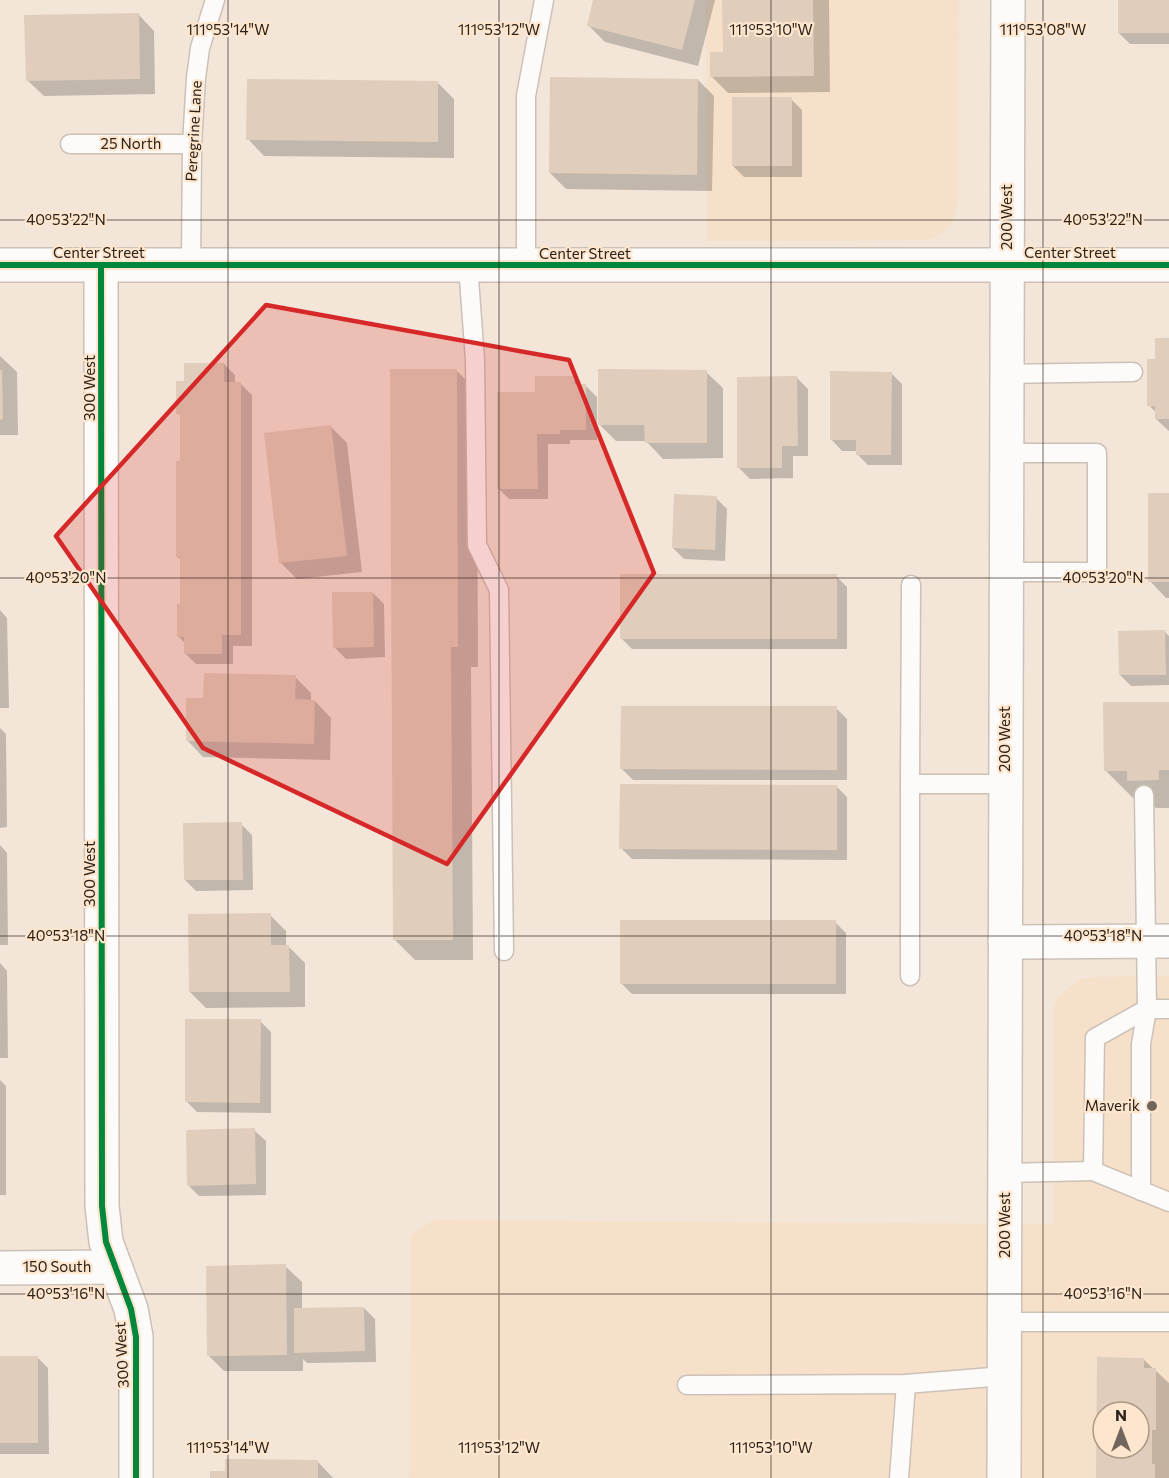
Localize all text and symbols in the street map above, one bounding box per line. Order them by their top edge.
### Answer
text: 111°53'14"W [187,20,269,38]
text: 111°53'12"W [458,20,540,38]
text: 111°53'10"W [729,20,813,38]
text: 111°53'08"W [1000,20,1086,38]
street label: Peregrine Lane [181,80,205,182]
street label: 25 North [101,134,161,152]
street label: 200 West [997,184,1015,250]
text: 40°53'22"N [26,210,106,228]
text: 40°53'22"N [1063,210,1143,228]
street label: Center Street [53,243,145,261]
street label: Center Street [1024,243,1116,261]
street label: Center Street [539,244,631,262]
street label: 300 West [80,355,98,421]
text: 40°53'20"N [26,568,106,586]
text: 40°53'20"N [1063,568,1143,586]
street label: 200 West [995,706,1013,772]
street label: 300 West [80,841,98,907]
text: 40°53'18"N [27,926,105,944]
text: 40°53'18"N [1064,926,1142,944]
place label: Maverik [1085,1096,1140,1114]
marker: Maverik [1145,1099,1159,1113]
street label: 200 West [995,1192,1013,1258]
street label: 150 South [23,1257,91,1275]
text: 40°53'16"N [27,1284,105,1302]
text: 40°53'16"N [1064,1284,1142,1302]
street label: 300 West [110,1322,132,1389]
north arrow [1091,1400,1151,1460]
text: N [1115,1405,1127,1424]
text: 111°53'14"W [187,1438,269,1456]
text: 111°53'12"W [458,1438,540,1456]
text: 111°53'10"W [729,1438,813,1456]

